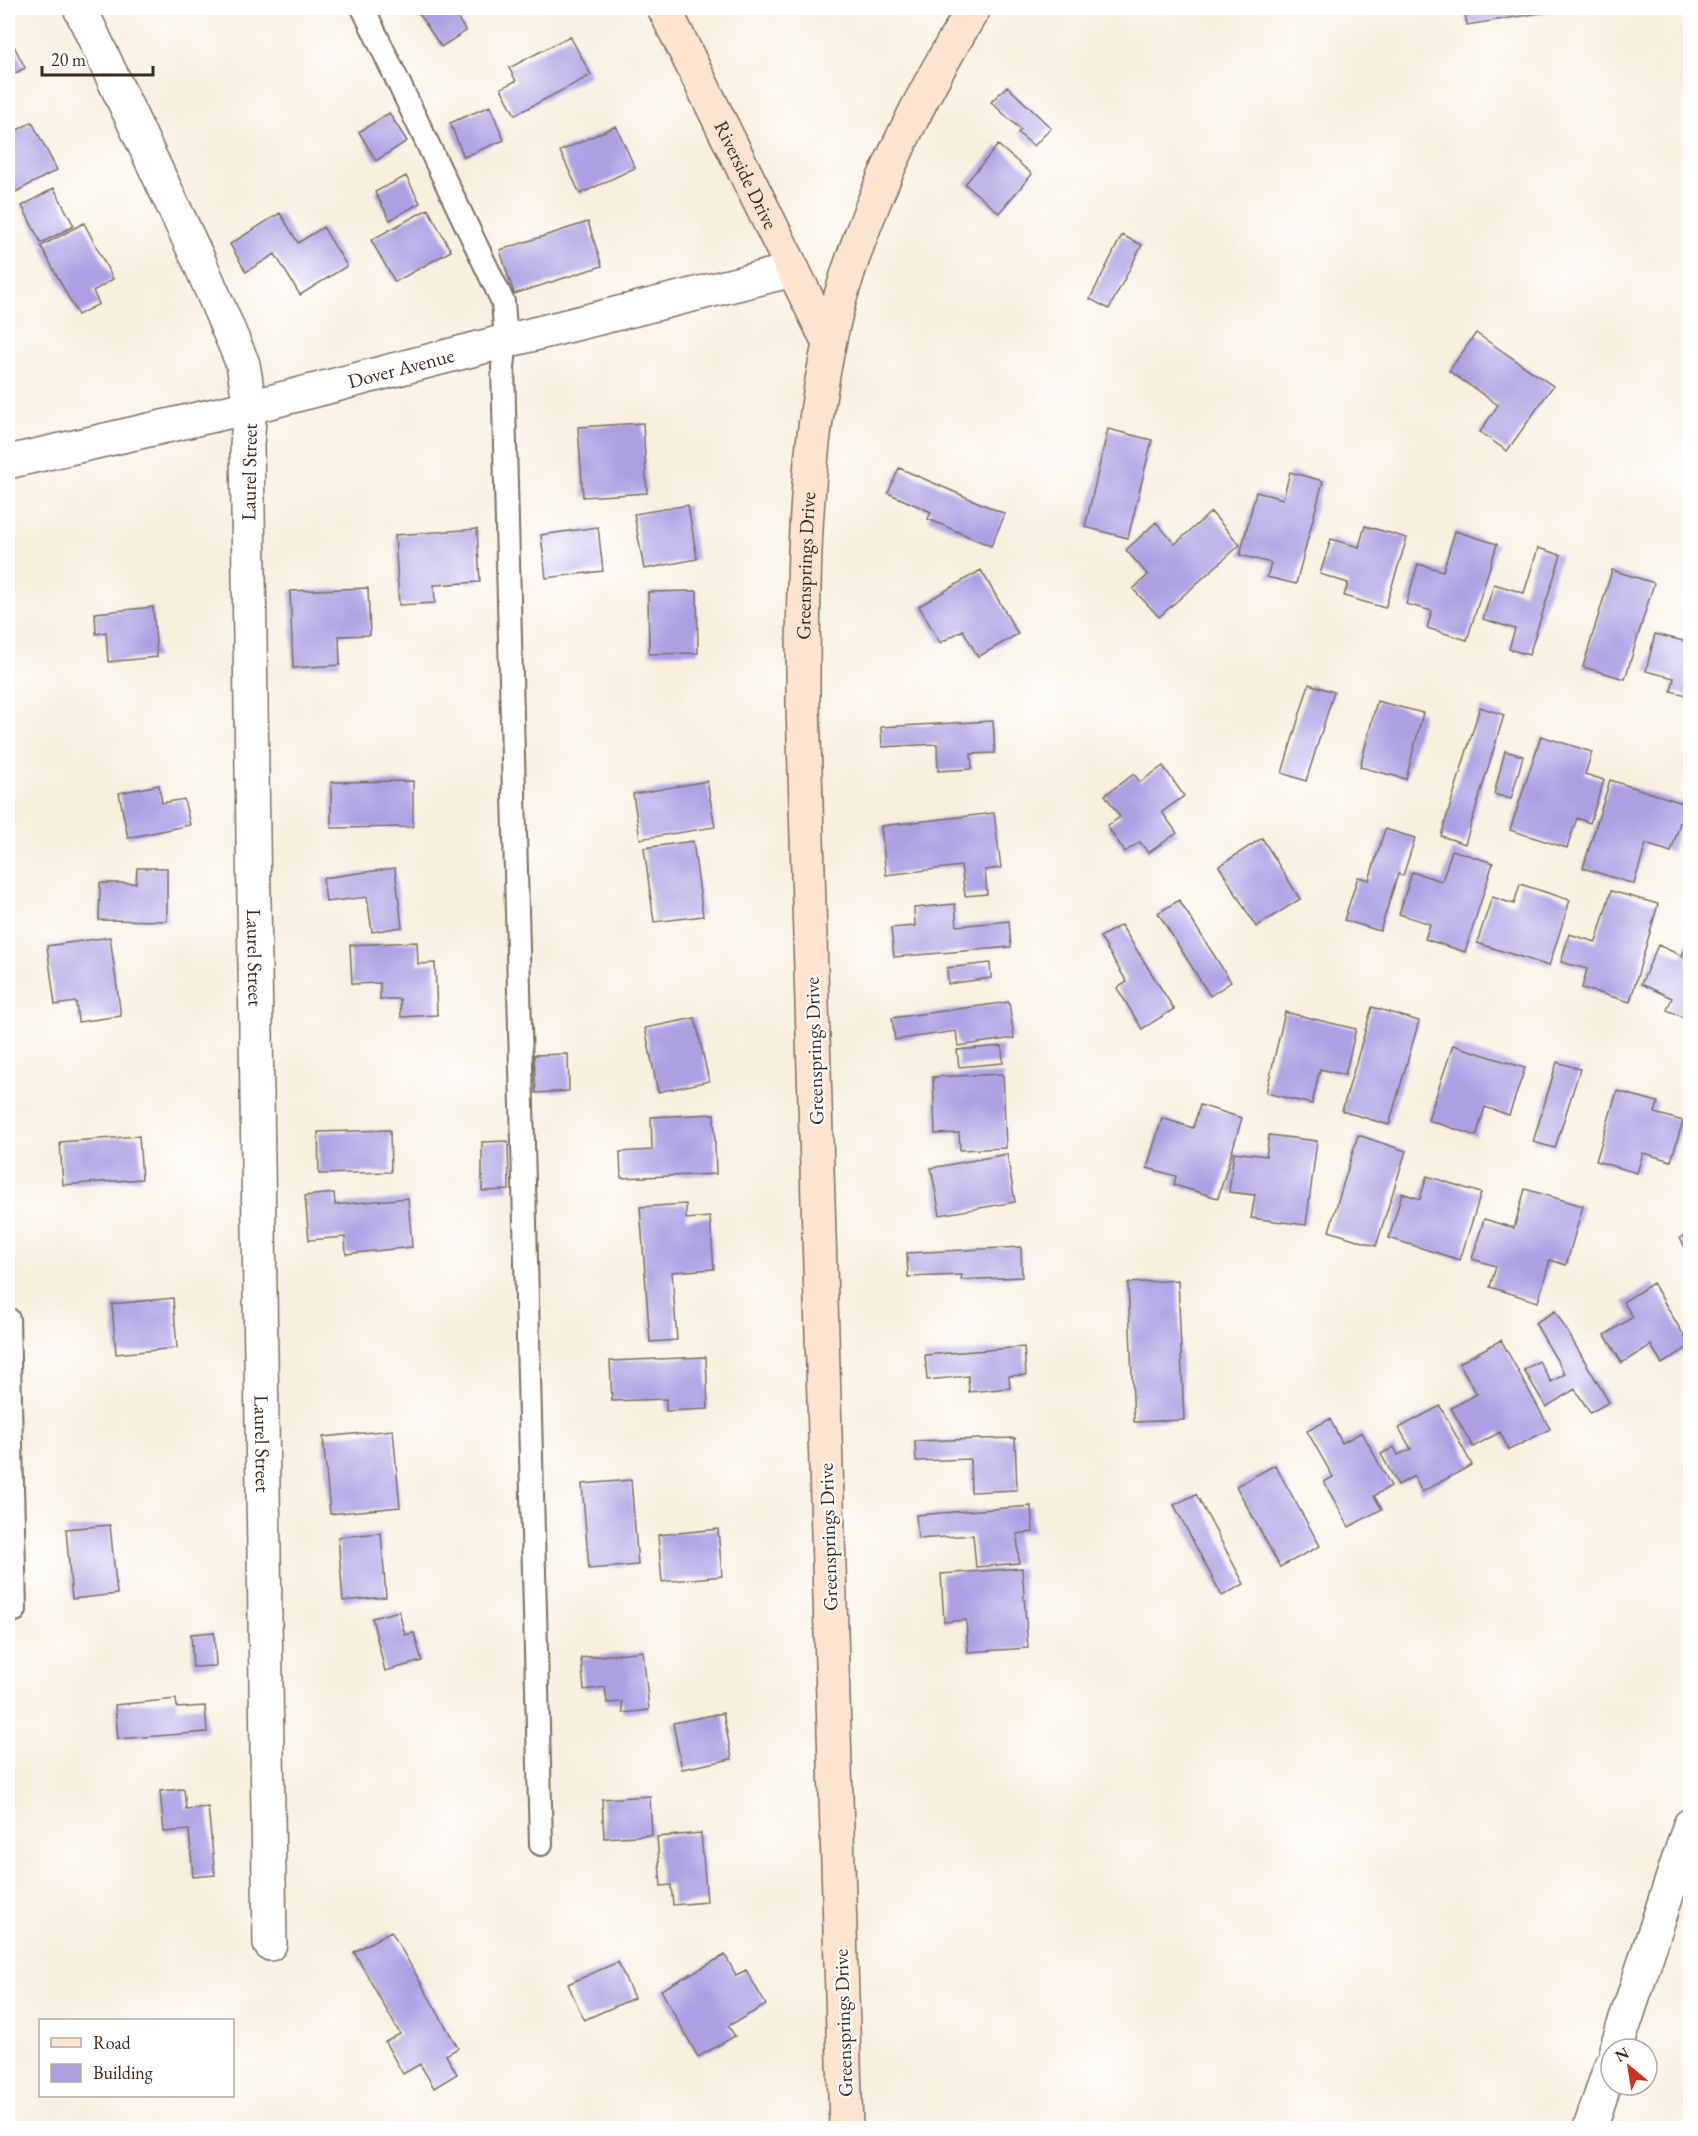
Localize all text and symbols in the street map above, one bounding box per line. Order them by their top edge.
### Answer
scale bar [42,39,153,77]
text: 20 m [51,48,86,71]
street label: Riverside Drive [708,116,784,234]
street label: Dover Avenue [345,342,457,394]
street label: Laurel Street [235,422,263,521]
street label: Greensprings Drive [790,491,821,640]
street label: Laurel Street [241,909,269,1007]
street label: Greensprings Drive [798,976,830,1125]
street label: Laurel Street [249,1395,276,1493]
street label: Greensprings Drive [812,1462,844,1611]
street label: Greensprings Drive [827,1948,859,2097]
legend [39,2019,234,2097]
text: Road [93,2031,132,2054]
north arrow [1599,2037,1659,2097]
text: N [1611,2042,1633,2067]
text: Building [93,2061,153,2084]

